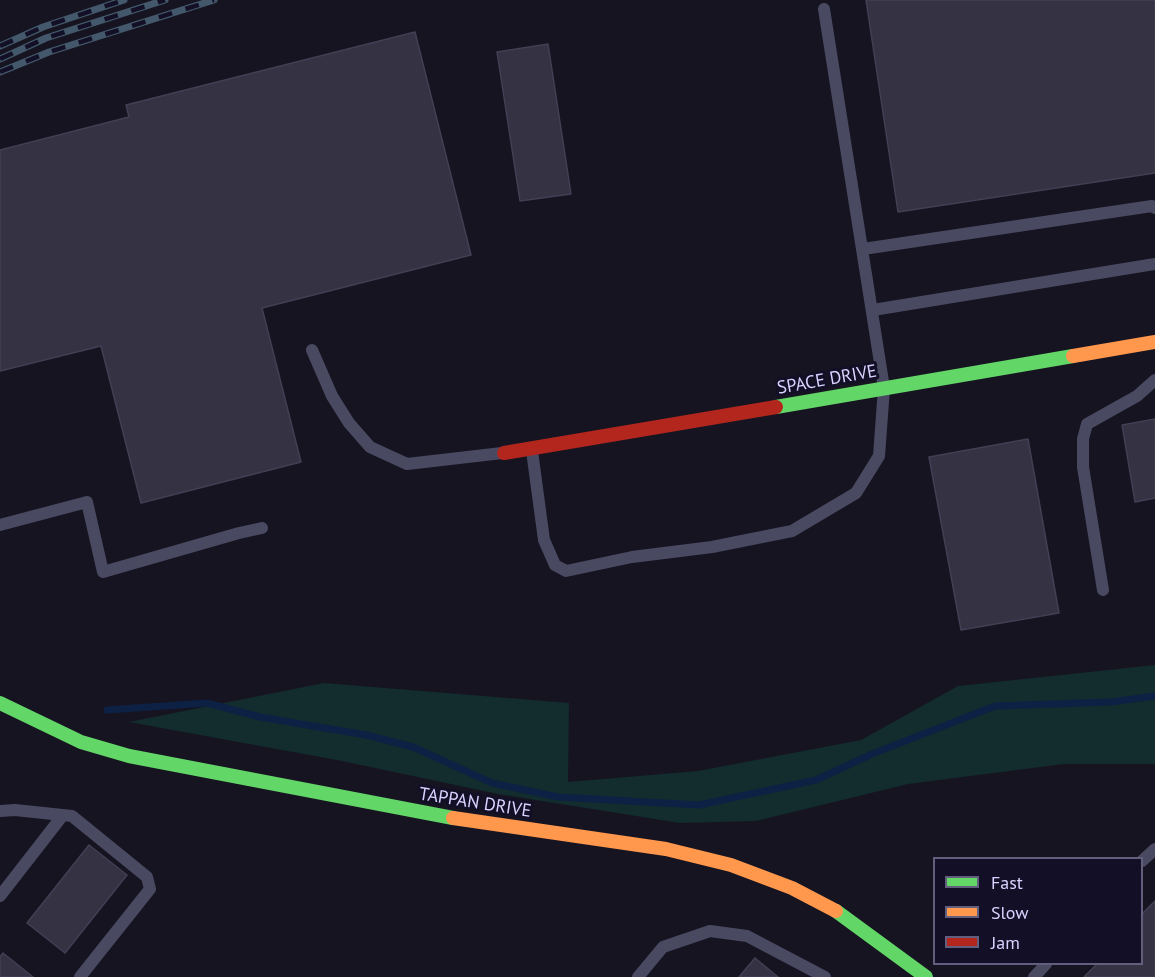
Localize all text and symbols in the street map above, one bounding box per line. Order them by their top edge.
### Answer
street label: SPACE DRIVE [775,361,879,399]
street label: TAPPAN DRIVE [417,783,533,823]
legend [933,857,1143,965]
text: Fast [991,871,1023,894]
text: Slow [991,901,1029,924]
text: Jam [991,931,1020,954]

